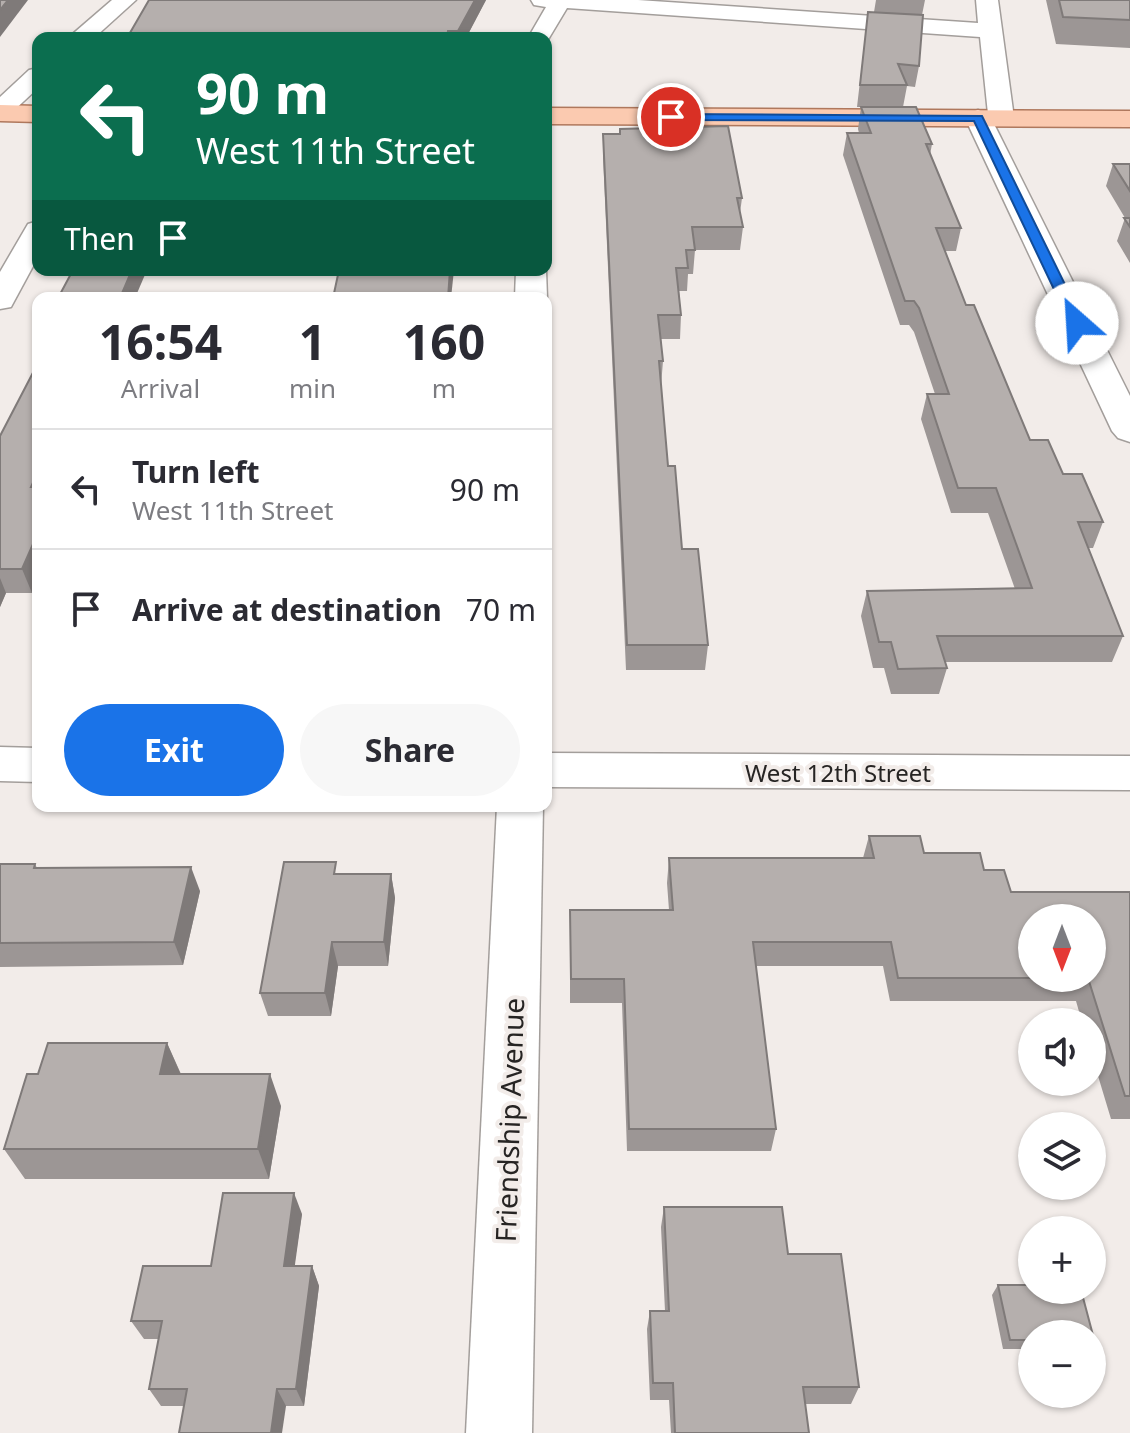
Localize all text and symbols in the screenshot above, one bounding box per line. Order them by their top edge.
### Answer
text: 90 m [196,54,329,130]
icon: left [64,64,168,168]
pin [637,83,705,151]
icon: arrive [649,95,693,139]
text: West 11th Street [196,126,475,175]
icon: arrive [151,216,195,260]
text: Then [64,218,135,259]
position arrow [1035,281,1119,365]
text: 16:54 [99,309,222,374]
text: 1 [299,309,326,374]
text: 160 [403,309,485,374]
text: Arrival [121,370,200,406]
text: min [289,370,336,406]
text: m [432,370,456,406]
text: Turn left [132,451,260,492]
icon: left [64,467,108,511]
text: 90 m [450,469,520,510]
text: West 11th Street [132,492,333,528]
icon: arrive [64,587,108,631]
text: Arrive at destination [132,589,442,630]
text: 70 m [466,589,536,630]
button: Exit [64,704,284,796]
button: Share [300,704,520,796]
street label: West 12th Street [745,756,931,789]
north arrow [1018,904,1106,992]
map controls [1018,904,1106,1408]
street label: Friendship Avenue [486,997,532,1243]
button: sound [1018,1008,1106,1096]
button: layers [1018,1112,1106,1200]
button: + [1018,1216,1106,1304]
button: − [1018,1320,1106,1408]

